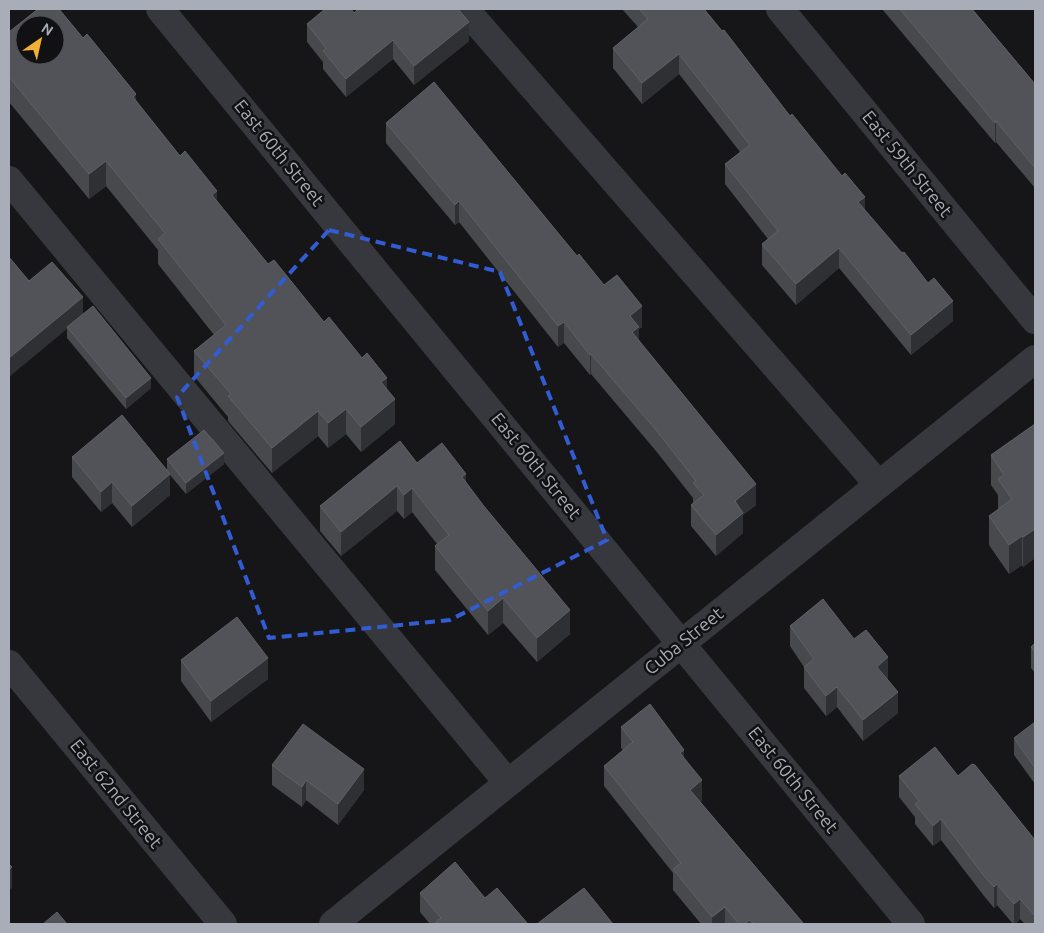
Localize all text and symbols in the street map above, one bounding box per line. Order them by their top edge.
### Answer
north arrow [15,15,65,65]
text: N [38,20,56,39]
street label: East 60th Street [231,95,329,209]
street label: East 59th Street [859,106,957,220]
street label: East 60th Street [488,408,586,522]
street label: Cuba Street [640,602,727,678]
street label: East 60th Street [745,722,843,836]
street label: East 62nd Street [67,735,167,852]

